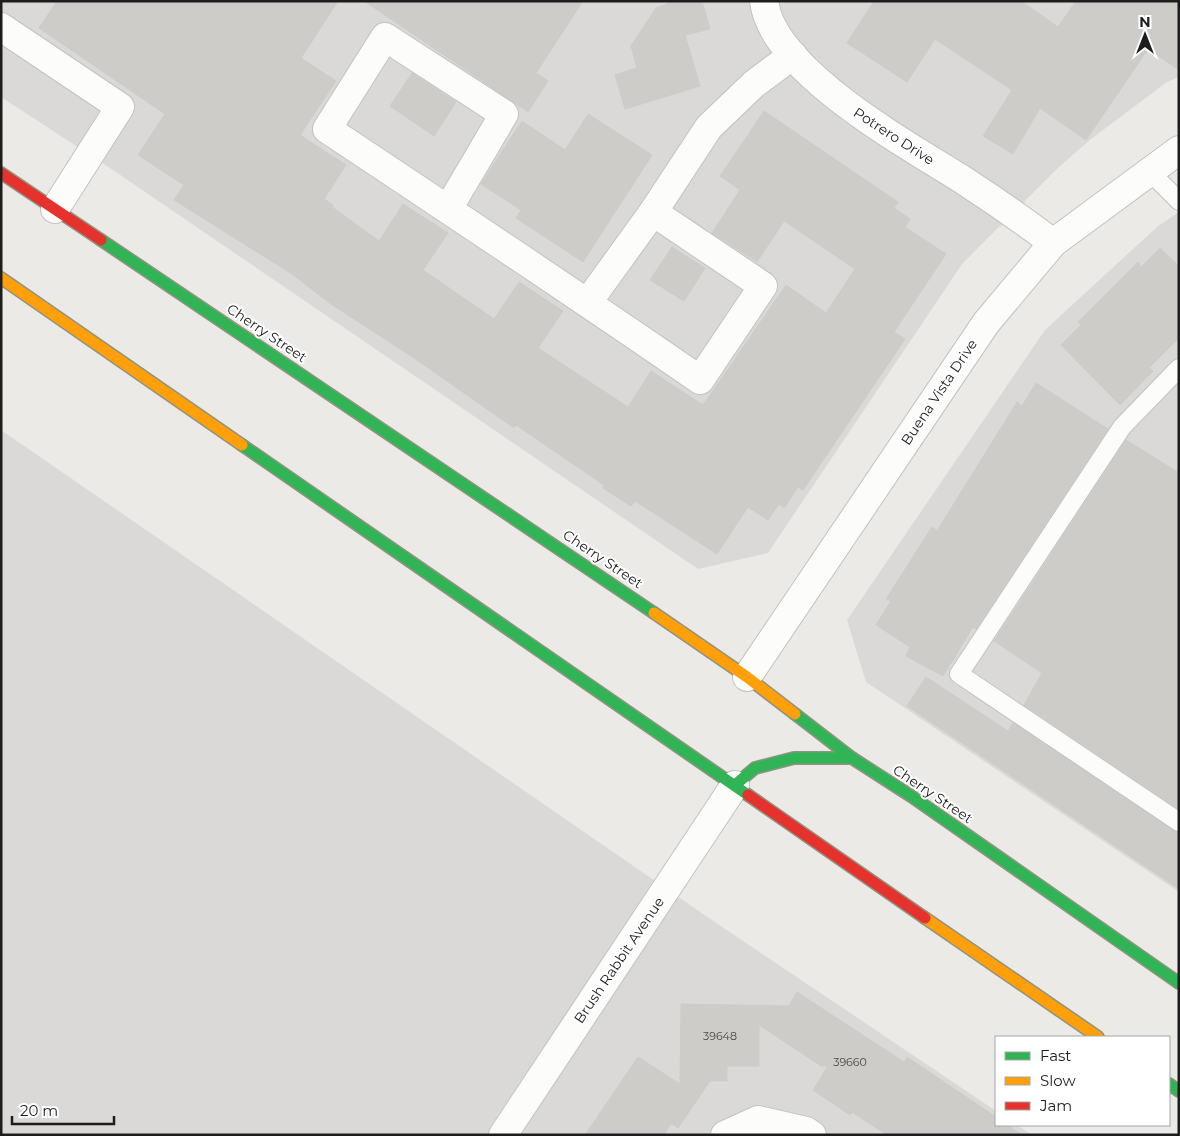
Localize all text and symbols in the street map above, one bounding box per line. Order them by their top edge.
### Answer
north arrow [1120,10,1170,60]
text: N [1139,13,1151,31]
street label: Potrero Drive [850,103,938,169]
street label: Cherry Street [224,300,311,366]
street label: Buena Vista Drive [897,336,981,448]
street label: Cherry Street [560,526,647,592]
street label: Cherry Street [890,761,977,827]
street label: Brush Rabbit Avenue [570,893,668,1027]
house number: 39648 [703,1029,737,1043]
legend [995,1036,1170,1126]
text: Fast [1040,1046,1071,1065]
house number: 39660 [833,1055,867,1069]
text: Slow [1040,1071,1076,1090]
scale bar [12,1094,115,1126]
text: Jam [1039,1096,1072,1115]
text: 20 m [20,1101,58,1120]

